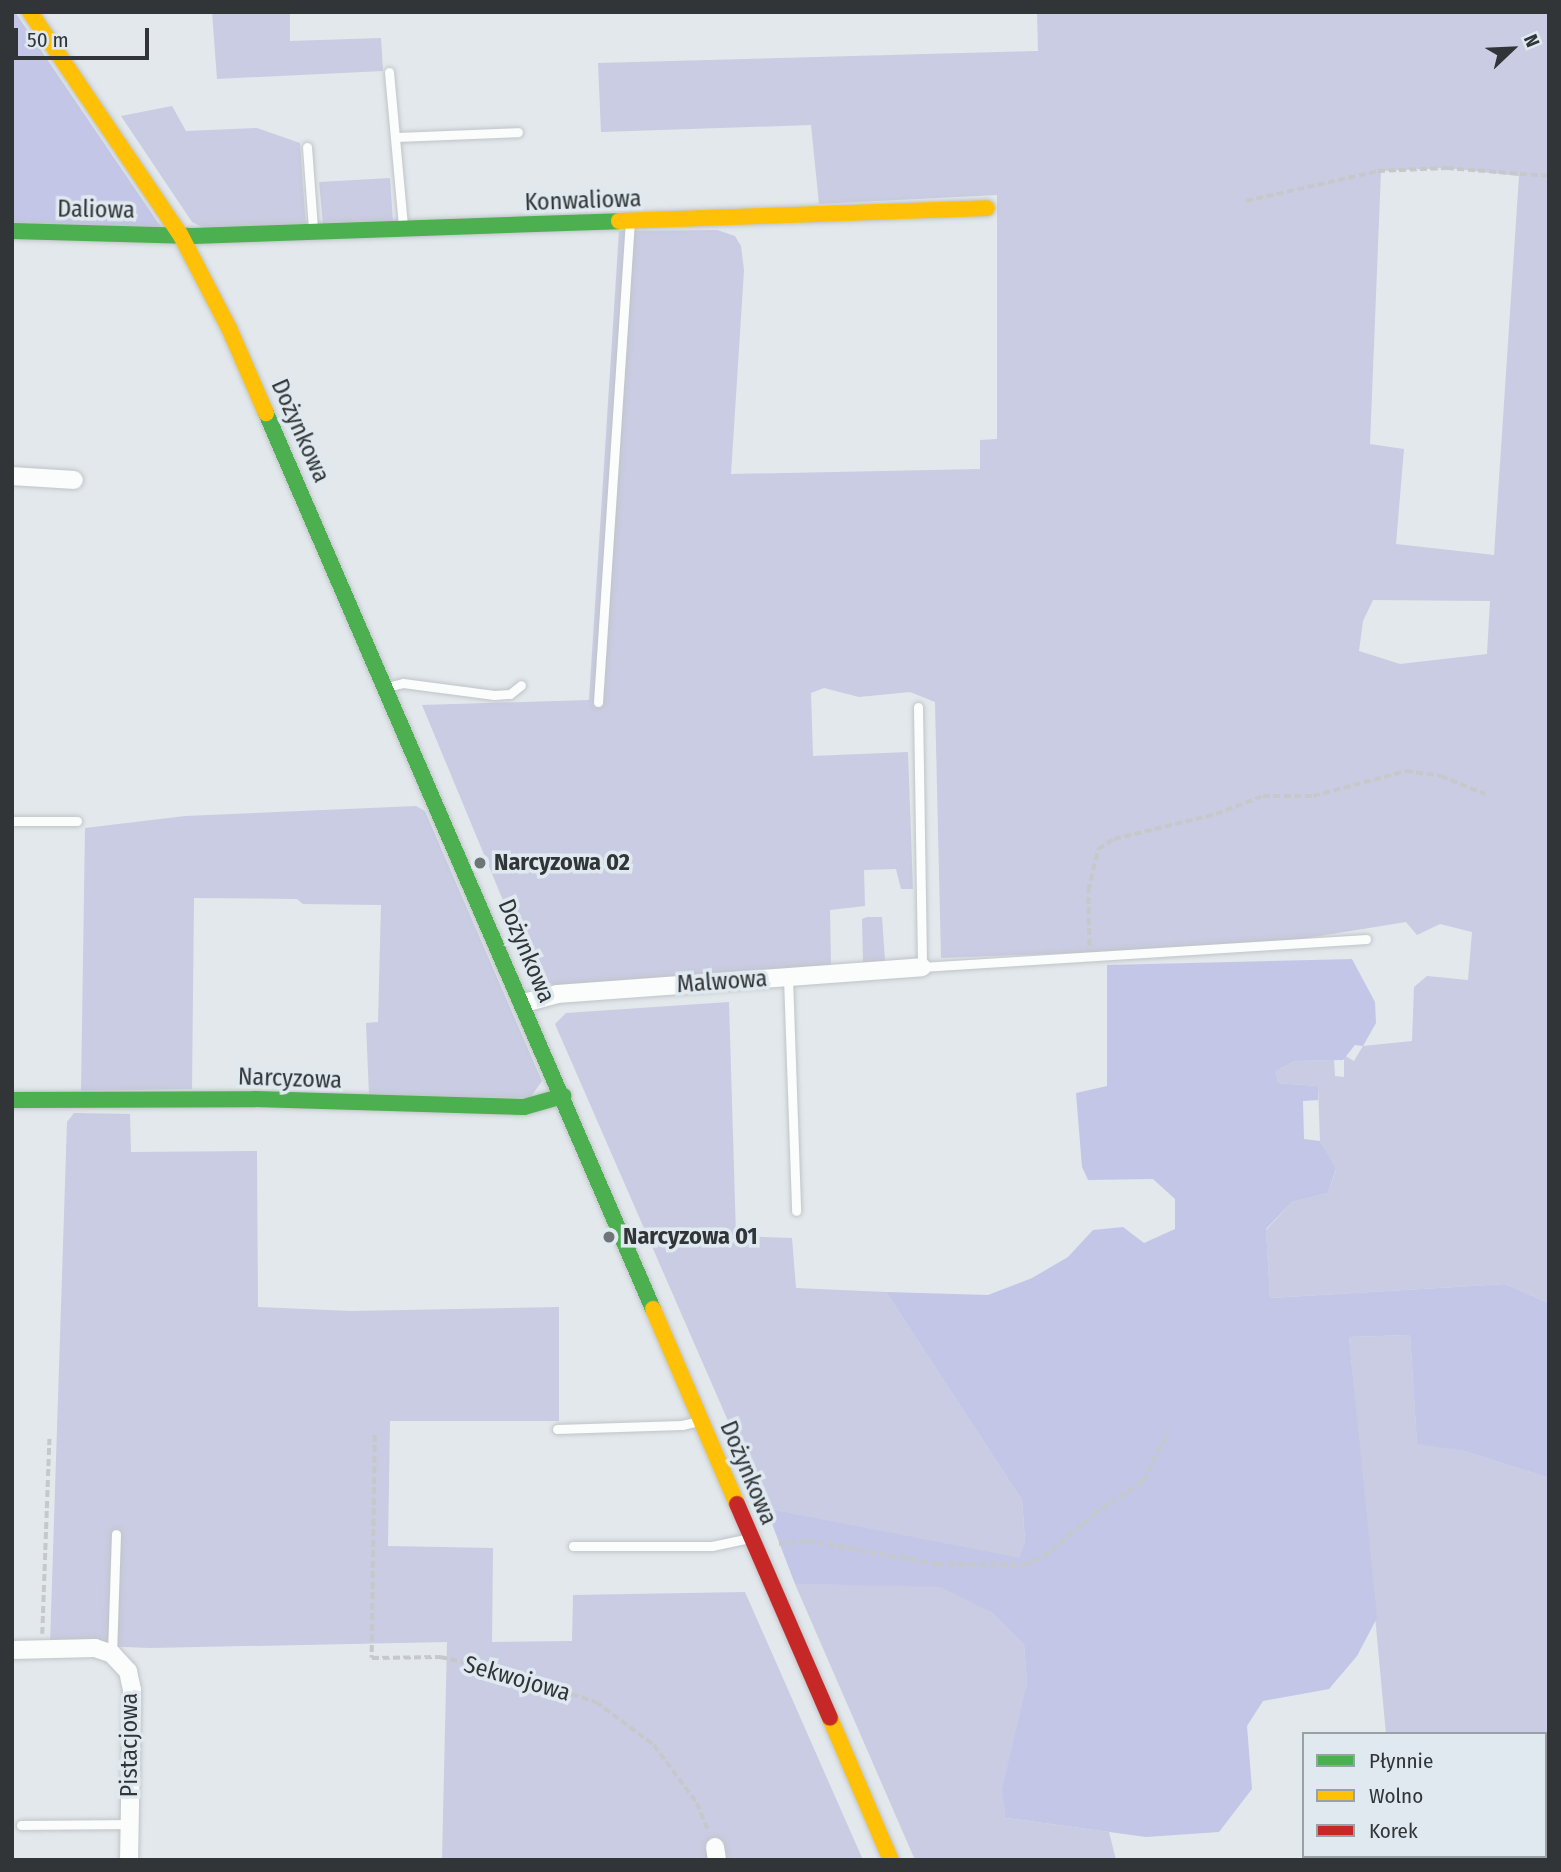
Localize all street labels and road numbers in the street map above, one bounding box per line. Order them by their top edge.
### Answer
street label: Konwaliowa [524,185,642,217]
street label: Daliowa [57,195,135,225]
street label: Dożynkowa [264,375,336,487]
street label: Dożynkowa [491,895,561,1007]
street label: Malwowa [676,964,768,1000]
street label: Narcyzowa [237,1063,343,1095]
street label: Dożynkowa [713,1417,783,1529]
street label: Sekwojowa [461,1650,573,1708]
street label: Pistacjowa [116,1693,144,1797]

